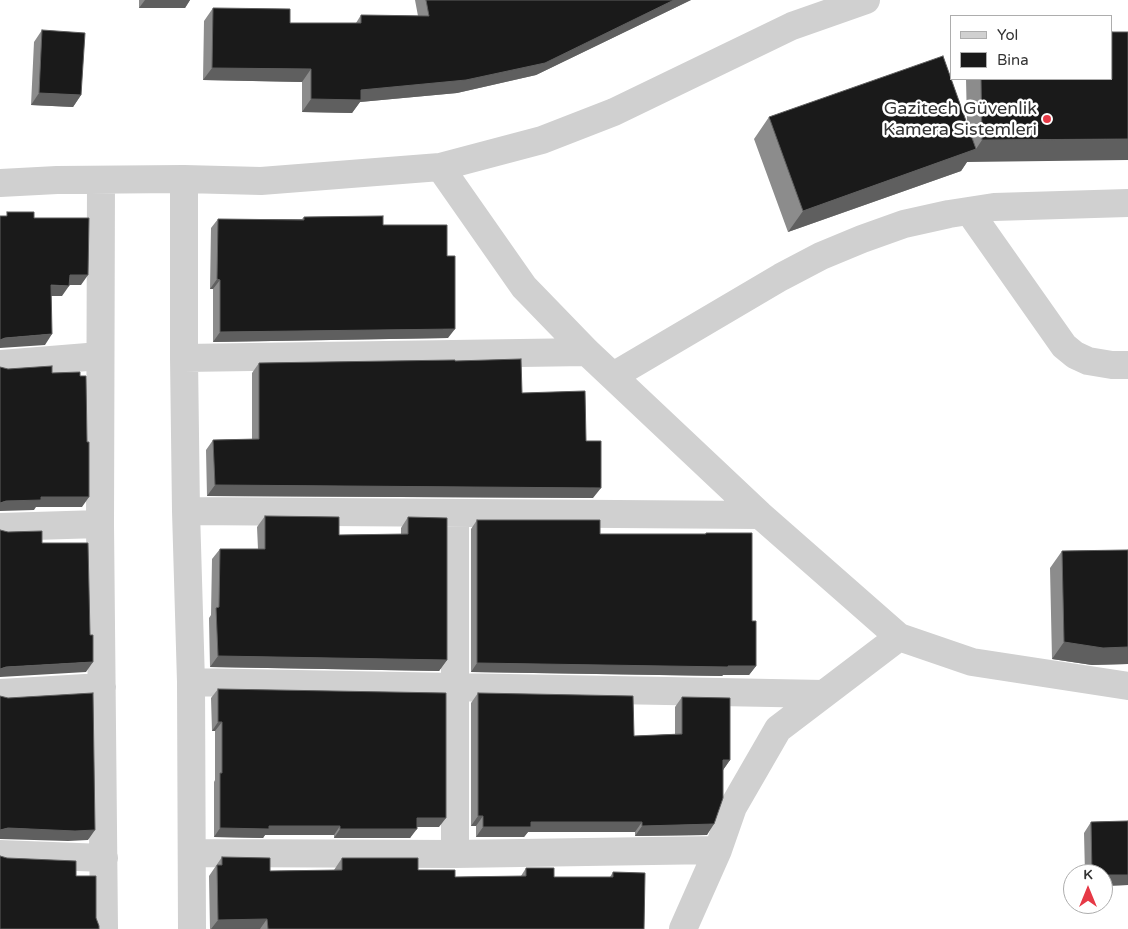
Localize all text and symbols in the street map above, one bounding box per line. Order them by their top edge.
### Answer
legend [950,15,1113,80]
text: Yol [997,26,1018,44]
text: Bina [997,51,1029,69]
place label: Gazitech Güvenlik Kamera Sistemleri [883,98,1037,140]
marker: Gazitech Güvenlik Kamera Sistemleri [1041,113,1053,125]
north arrow [1063,864,1113,914]
text: K [1083,866,1093,883]

